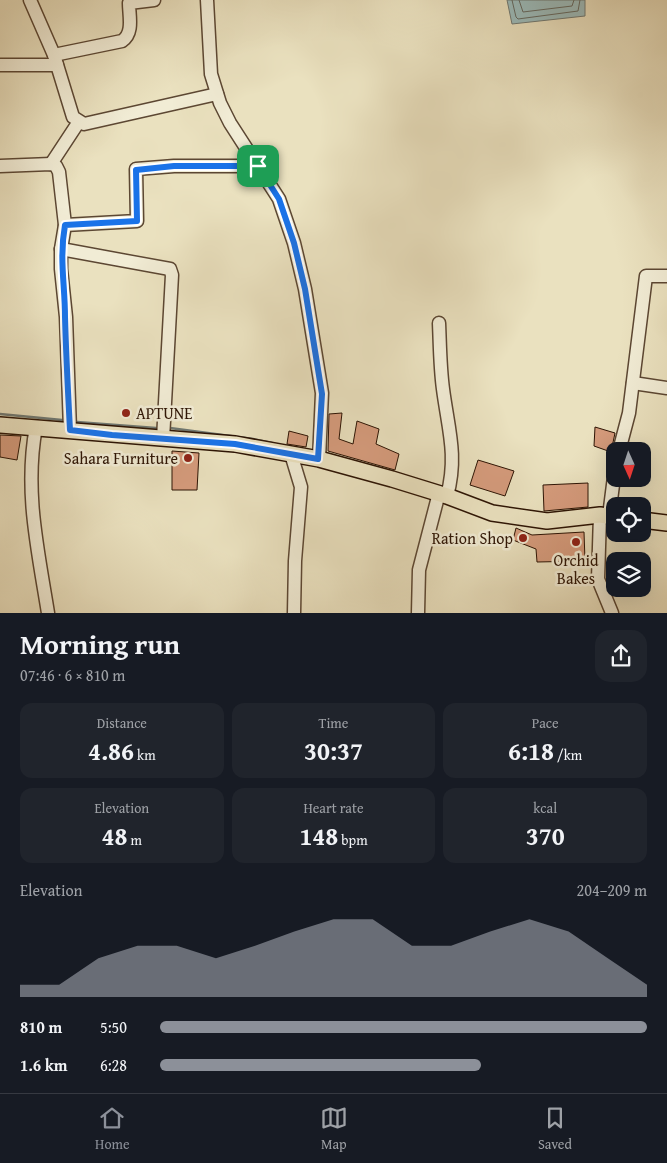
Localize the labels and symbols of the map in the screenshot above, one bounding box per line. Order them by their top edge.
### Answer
pin [237,145,279,187]
place label: APTUNE [136,401,192,425]
marker: APTUNE [120,407,132,419]
north arrow [606,442,651,488]
place label: Sahara Furniture [64,446,178,470]
marker: Sahara Furniture [182,452,194,464]
place label: Ration Shop [432,526,513,550]
marker: Ration Shop [517,532,529,544]
marker: Orchid Bakes [570,536,582,548]
place label: Orchid Bakes [554,548,599,590]

